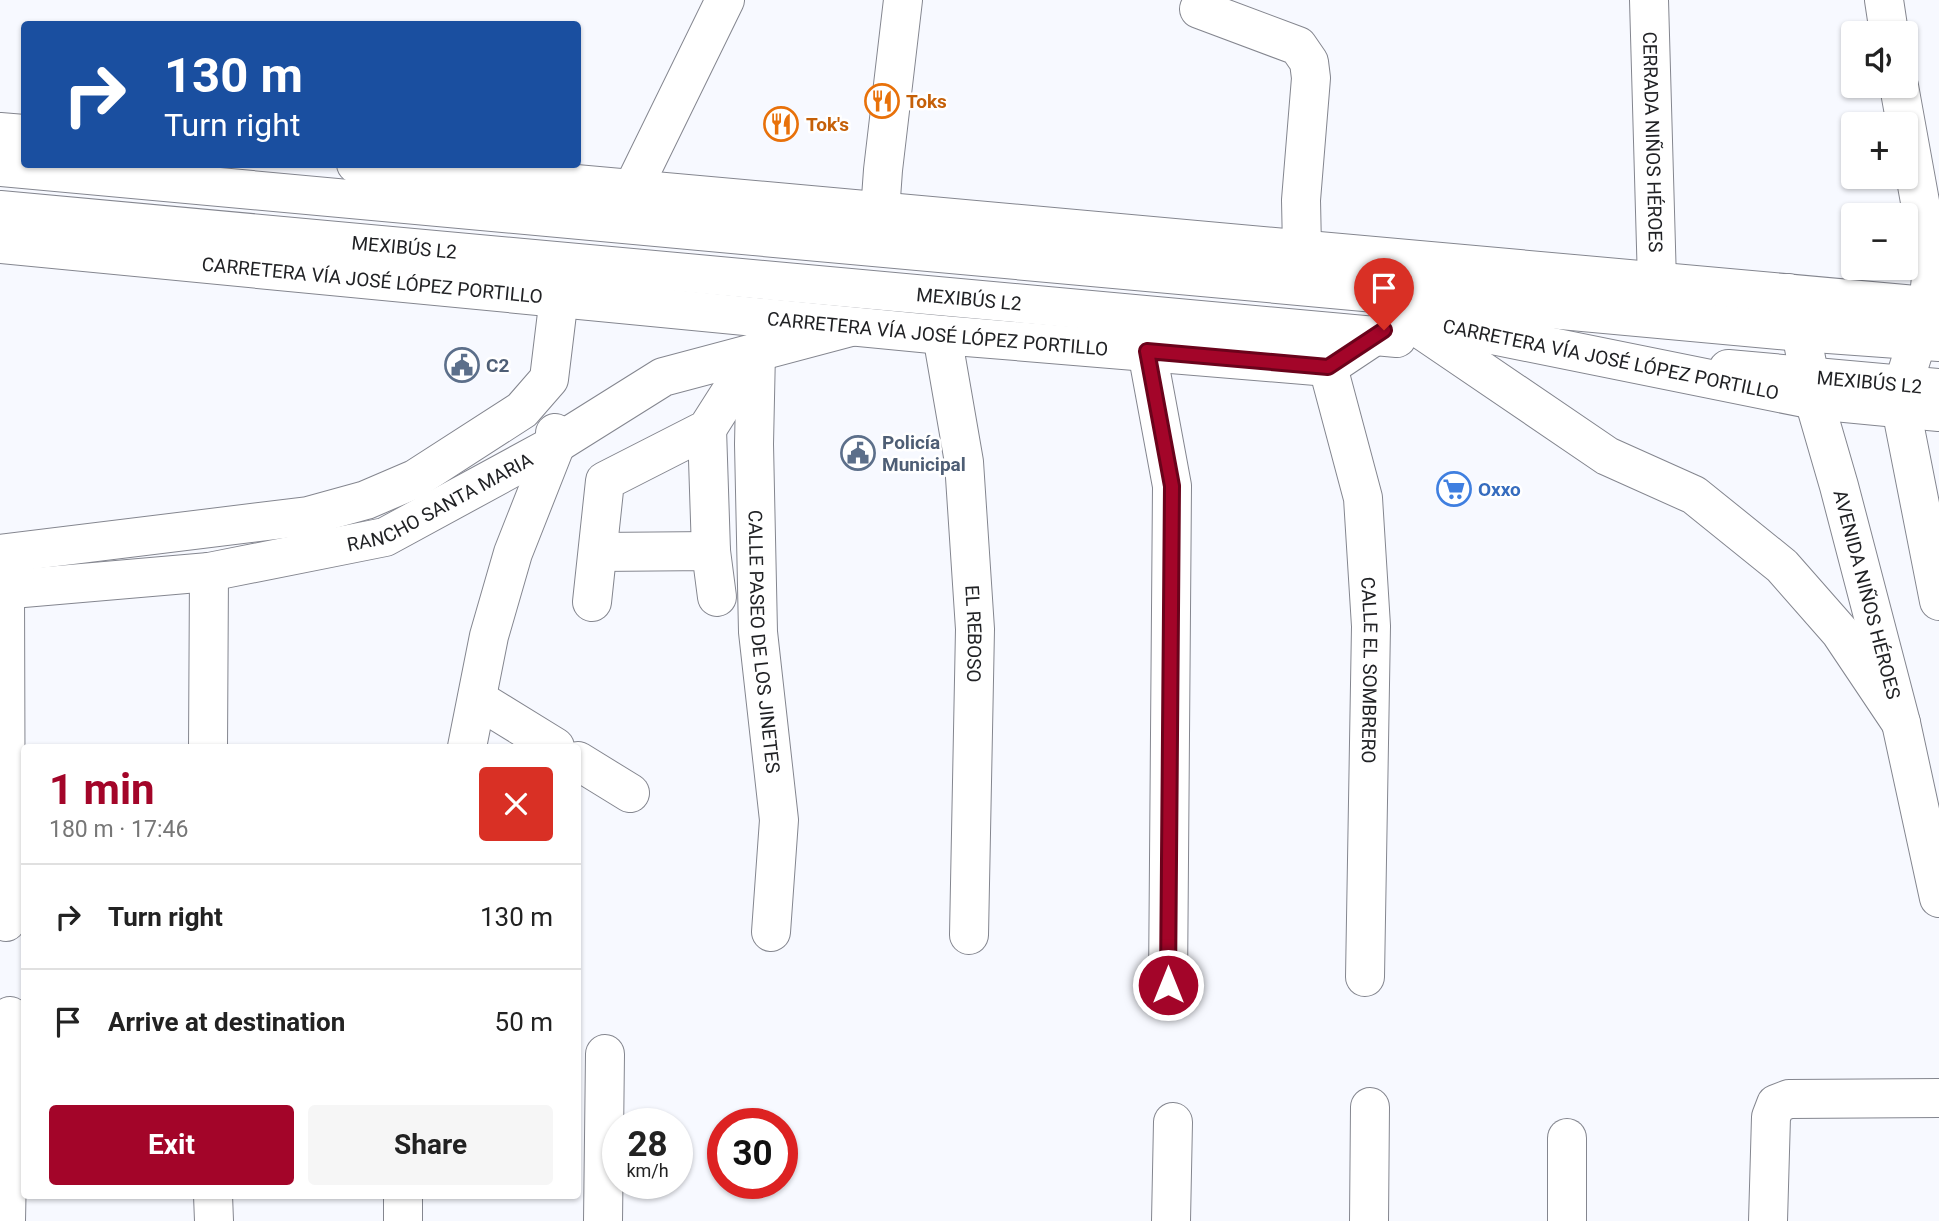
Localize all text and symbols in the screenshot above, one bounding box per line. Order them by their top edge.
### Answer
map controls [1841,21,1918,280]
button: sound [1841,21,1918,98]
street label: CERRADA NIÑOS HÉROES [1638,31,1667,253]
text: 130 m [164,47,303,104]
icon: right [49,49,140,140]
restaurant icon: Toks [863,82,901,120]
place label: Toks [906,90,947,113]
restaurant icon: Tok's [762,105,800,143]
text: Turn right [164,106,300,144]
button: + [1841,112,1918,189]
place label: Tok's [806,113,849,136]
button: − [1841,203,1918,280]
street label: MEXIBÚS L2 [351,231,458,264]
street label: CARRETERA VÍA JOSÉ LÓPEZ PORTILLO [201,253,544,308]
pin [1354,258,1414,330]
icon: arrive [1365,269,1403,307]
street label: MEXIBÚS L2 [915,283,1023,316]
street label: CARRETERA VÍA JOSÉ LÓPEZ PORTILLO [766,307,1109,361]
street label: CARRETERA VÍA JOSÉ LÓPEZ PORTILLO [1441,314,1781,405]
public building icon: C2 [443,346,481,384]
place label: C2 [486,354,509,377]
street label: MEXIBÚS L2 [1816,366,1923,398]
place label: Policía Municipal [882,431,966,476]
public building icon: Policía Municipal [839,434,877,472]
street label: RANCHO SANTA MARIA [345,448,537,556]
supermarket icon: Oxxo [1435,470,1473,508]
place label: Oxxo [1478,478,1521,501]
street label: AVENIDA NIÑOS HÉROES [1829,488,1905,702]
street label: CALLE PASEO DE LOS JINETES [743,510,785,774]
street label: CALLE EL SOMBRERO [1356,576,1382,764]
street label: EL REBOSO [960,584,986,683]
text: 1 min [49,765,155,814]
button: close [479,767,553,841]
text: 180 m · 17:46 [49,816,188,843]
icon: right [49,898,87,936]
text: Turn right [108,902,223,932]
text: 130 m [480,902,553,932]
position arrow [1131,948,1205,1022]
icon: arrive [49,1003,87,1041]
text: Arrive at destination [108,1007,345,1037]
text: 50 m [495,1007,553,1037]
button: Exit [49,1105,294,1185]
button: Share [308,1105,553,1185]
speed limit sign: 30 [707,1108,798,1199]
text: 28 [627,1124,668,1165]
text: km/h [626,1160,669,1181]

